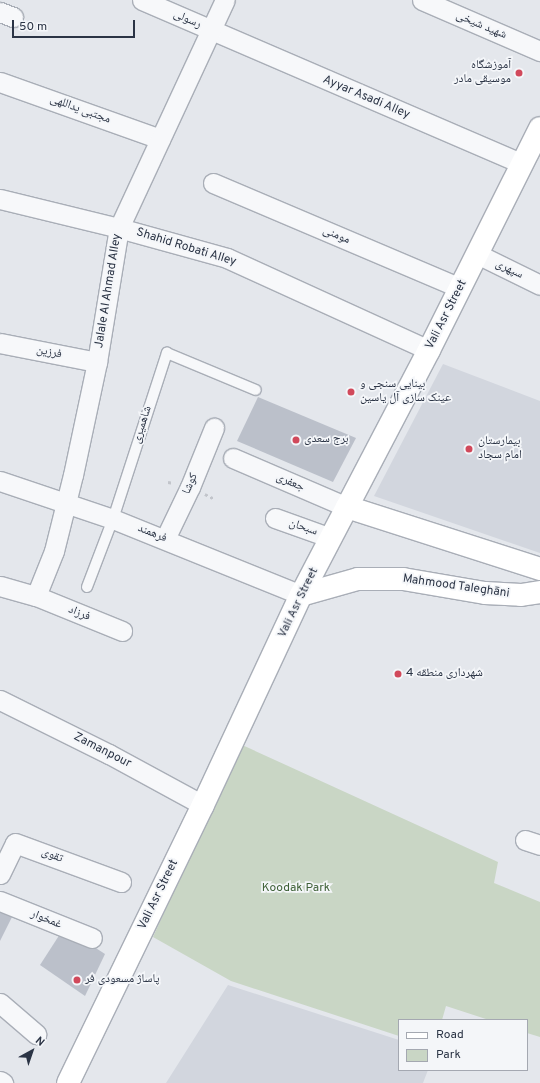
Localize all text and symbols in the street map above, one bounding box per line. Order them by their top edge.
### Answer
street label: رسولی [171,8,203,32]
street label: شهید شیخی [453,9,509,43]
scale bar [14,12,137,38]
text: 50 m [19,19,47,35]
place label: آموزشگاه موسیقی مادر [454,59,511,87]
marker: آموزشگاه موسیقی مادر [514,68,524,78]
street label: Ayyar Asadi Alley [320,73,412,123]
street label: مجتبی یداللهی [48,92,112,128]
street label: مومنی [320,224,352,248]
street label: Shahid Robati Alley [134,226,238,270]
street label: Jalale Al Ahmad Alley [93,232,125,350]
street label: سپهری [493,257,525,283]
street label: Vali Asr Street [423,278,471,352]
street label: فرزین [35,343,63,363]
place label: بینایی سنجی و عینک سازی آل یاسین [360,378,451,406]
marker: بینایی سنجی و عینک سازی آل یاسین [345,386,357,398]
street label: شاهمیری [130,404,156,446]
place label: برج سعدی [304,433,349,447]
marker: برج سعدی [291,435,301,445]
place label: بیمارستان امام سجاد [478,435,522,463]
marker: بیمارستان امام سجاد [463,443,475,455]
street label: جعفری [274,470,306,496]
street label: کوشا [180,471,202,497]
street label: سبحان [287,516,319,540]
street label: فرهمند [135,522,169,546]
street label: Vali Asr Street [276,565,322,641]
street label: Mahmood Taleghāni [401,572,511,602]
street label: فرزاد [66,603,92,625]
place label: شهرداری منطقه 4 [406,667,483,681]
marker: شهرداری منطقه 4 [393,669,403,679]
street label: Zamanpour [71,730,133,772]
street label: تقوی [39,845,65,867]
street label: Vali Asr Street [136,857,182,933]
park label: Koodak Park [262,882,330,896]
street label: غمخوار [28,907,64,933]
place label: پاساژ مسعودی فر [85,973,160,987]
marker: پاساژ مسعودی فر [72,975,82,985]
legend [398,1019,528,1071]
text: Road [436,1027,464,1043]
north arrow [12,1031,52,1071]
text: N [32,1034,47,1050]
text: Park [436,1047,461,1063]

